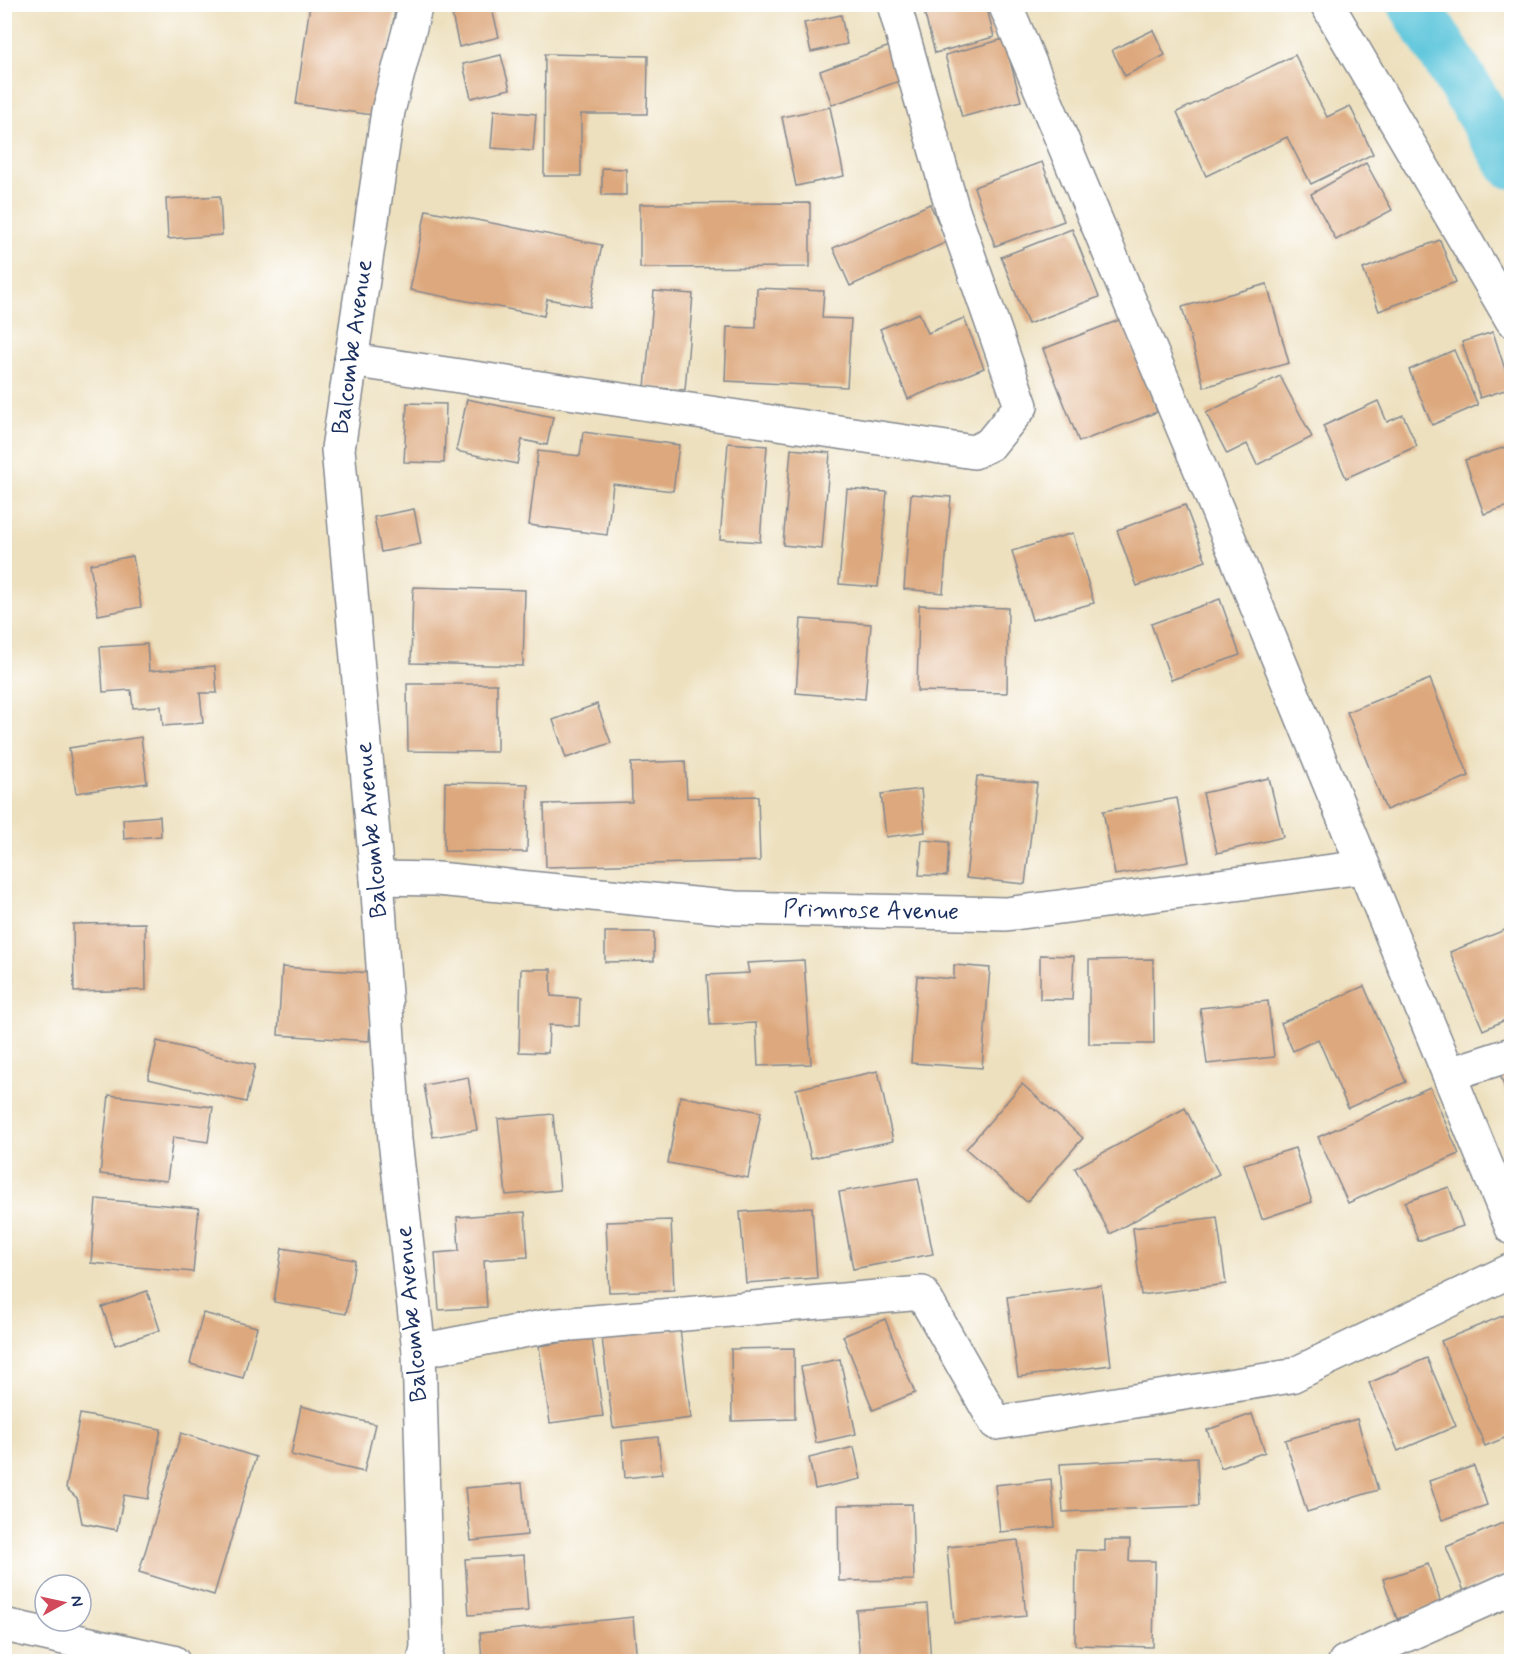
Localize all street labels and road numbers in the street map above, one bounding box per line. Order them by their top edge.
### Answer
street label: Balcombe Avenue [325,257,381,437]
street label: Balcombe Avenue [349,741,395,919]
street label: Primrose Avenue [783,894,959,928]
street label: Balcombe Avenue [389,1225,435,1403]

